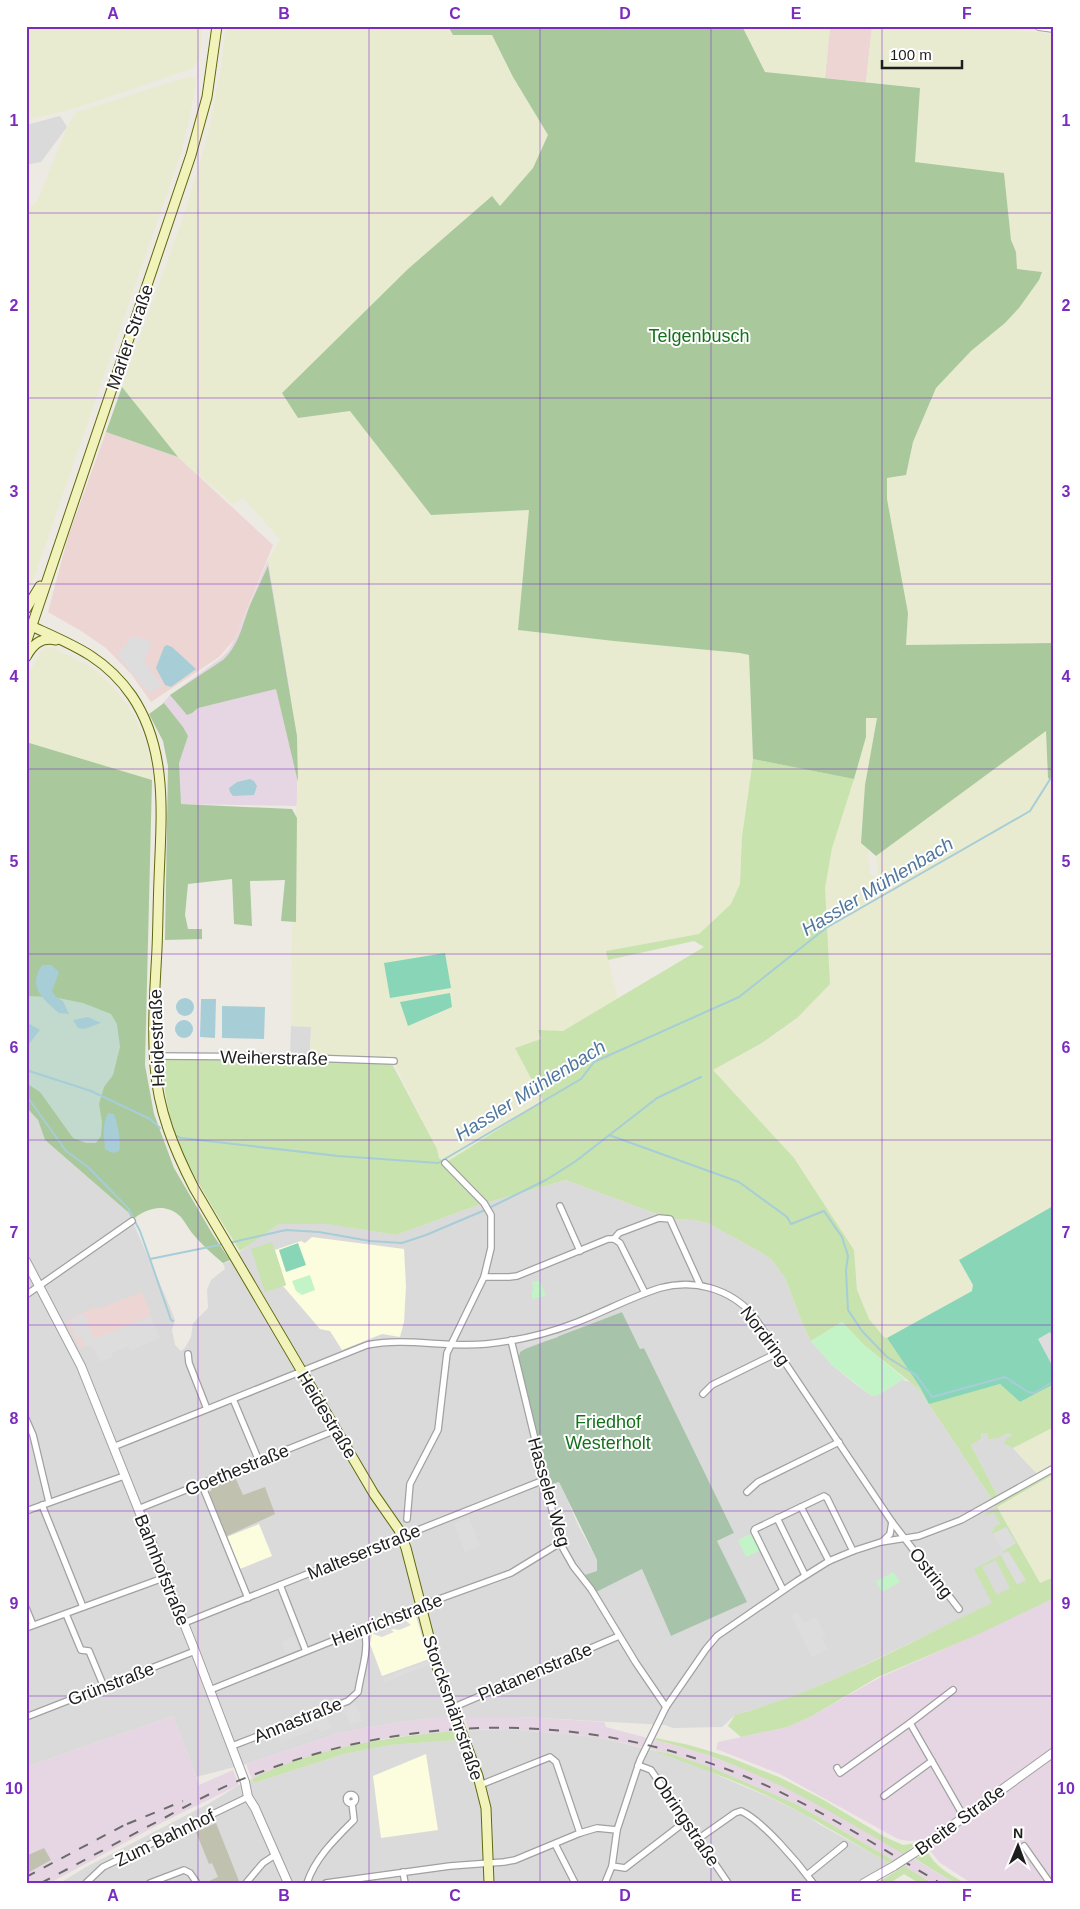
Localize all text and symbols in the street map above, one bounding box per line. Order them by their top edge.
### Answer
text: A [107,5,119,22]
text: B [278,5,290,22]
text: C [449,5,461,22]
text: D [619,5,631,22]
text: E [791,5,802,22]
text: F [962,5,972,22]
scale bar [882,38,962,70]
text: 100 m [890,46,932,63]
text: 1 [10,112,19,129]
text: 1 [1062,112,1071,129]
street label: Marler Straße [103,282,157,392]
text: 2 [10,297,19,314]
text: 2 [1062,297,1071,314]
park label: Telgenbusch [648,326,750,346]
text: 3 [10,483,19,500]
text: 3 [1062,483,1071,500]
text: 4 [10,668,19,685]
text: 4 [1062,668,1071,685]
water label: Hassler Mühlenbach [798,833,957,940]
text: 5 [10,853,19,870]
text: 5 [1062,853,1071,870]
street label: Heidestraße [145,989,169,1087]
water label: Hassler Mühlenbach [451,1036,609,1145]
text: 6 [10,1039,19,1056]
text: 6 [1062,1039,1071,1056]
street label: Weiherstraße [220,1047,328,1069]
text: 7 [10,1224,19,1241]
text: 7 [1062,1224,1071,1241]
street label: Nordring [736,1302,794,1370]
street label: Heidestraße [293,1368,361,1462]
text: 8 [10,1410,19,1427]
text: 8 [1062,1410,1071,1427]
park label: Friedhof Westerholt [565,1412,651,1453]
street label: Hasseler Weg [524,1435,574,1549]
street label: Goethestraße [182,1440,292,1500]
street label: Bahnhofstraße [131,1512,193,1628]
street label: Malteserstraße [305,1520,423,1584]
street label: Ostring [905,1544,957,1602]
street label: Heinrichstraße [329,1590,445,1650]
text: 9 [10,1595,19,1612]
text: 9 [1062,1595,1071,1612]
street label: Storcksmährstraße [419,1633,487,1783]
street label: Platanenstraße [475,1639,595,1705]
street label: Grünstraße [65,1658,157,1710]
street label: Annastraße [251,1693,345,1747]
street label: Obringstraße [648,1772,724,1870]
text: 10 [5,1780,23,1797]
text: 10 [1057,1780,1075,1797]
street label: Breite Straße [911,1781,1009,1859]
street label: Zum Bahnhof [112,1805,219,1871]
north arrow [992,1822,1042,1872]
text: N [1013,1825,1023,1841]
text: A [107,1887,119,1904]
text: B [278,1887,290,1904]
text: C [449,1887,461,1904]
text: D [619,1887,631,1904]
text: E [791,1887,802,1904]
text: F [962,1887,972,1904]

